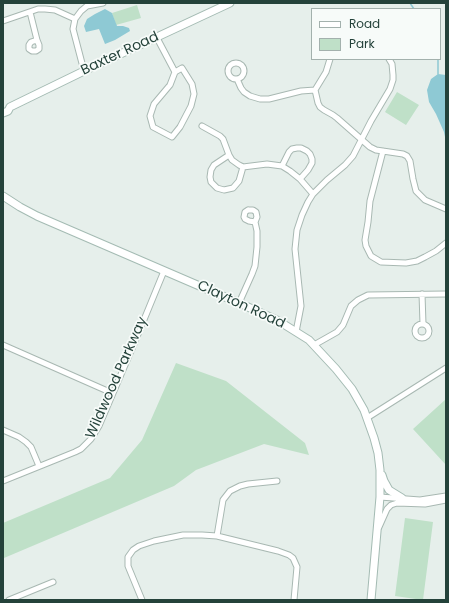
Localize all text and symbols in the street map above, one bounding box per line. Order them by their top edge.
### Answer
legend [311,8,441,60]
text: Road [349,15,380,32]
street label: Baxter Road [78,29,162,79]
text: Park [349,35,375,52]
street label: Clayton Road [195,277,287,333]
street label: Wildwood Parkway [83,315,151,441]

